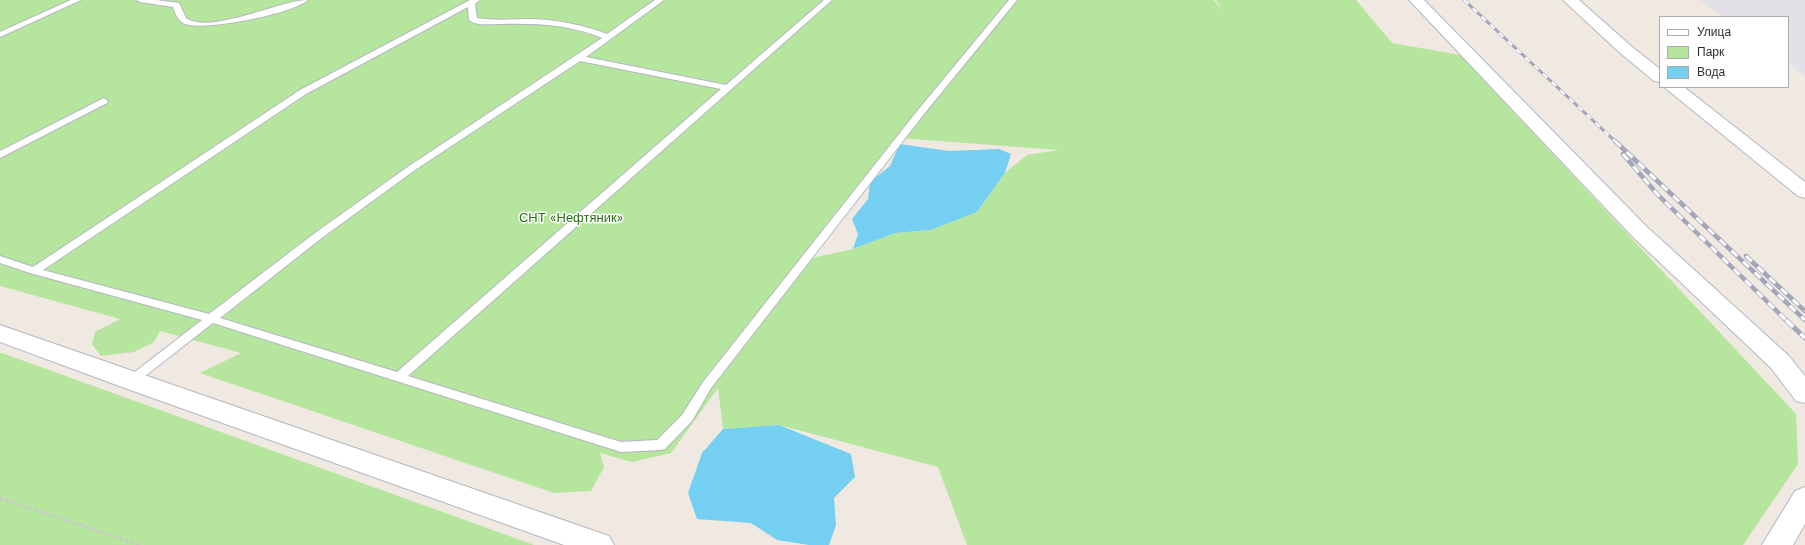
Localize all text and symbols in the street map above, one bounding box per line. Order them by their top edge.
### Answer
legend [1659,16,1789,88]
text: Улица [1697,25,1731,39]
text: Парк [1697,45,1724,59]
text: Вода [1697,65,1725,79]
park label: СНТ «Нефтяник» [519,210,623,226]

